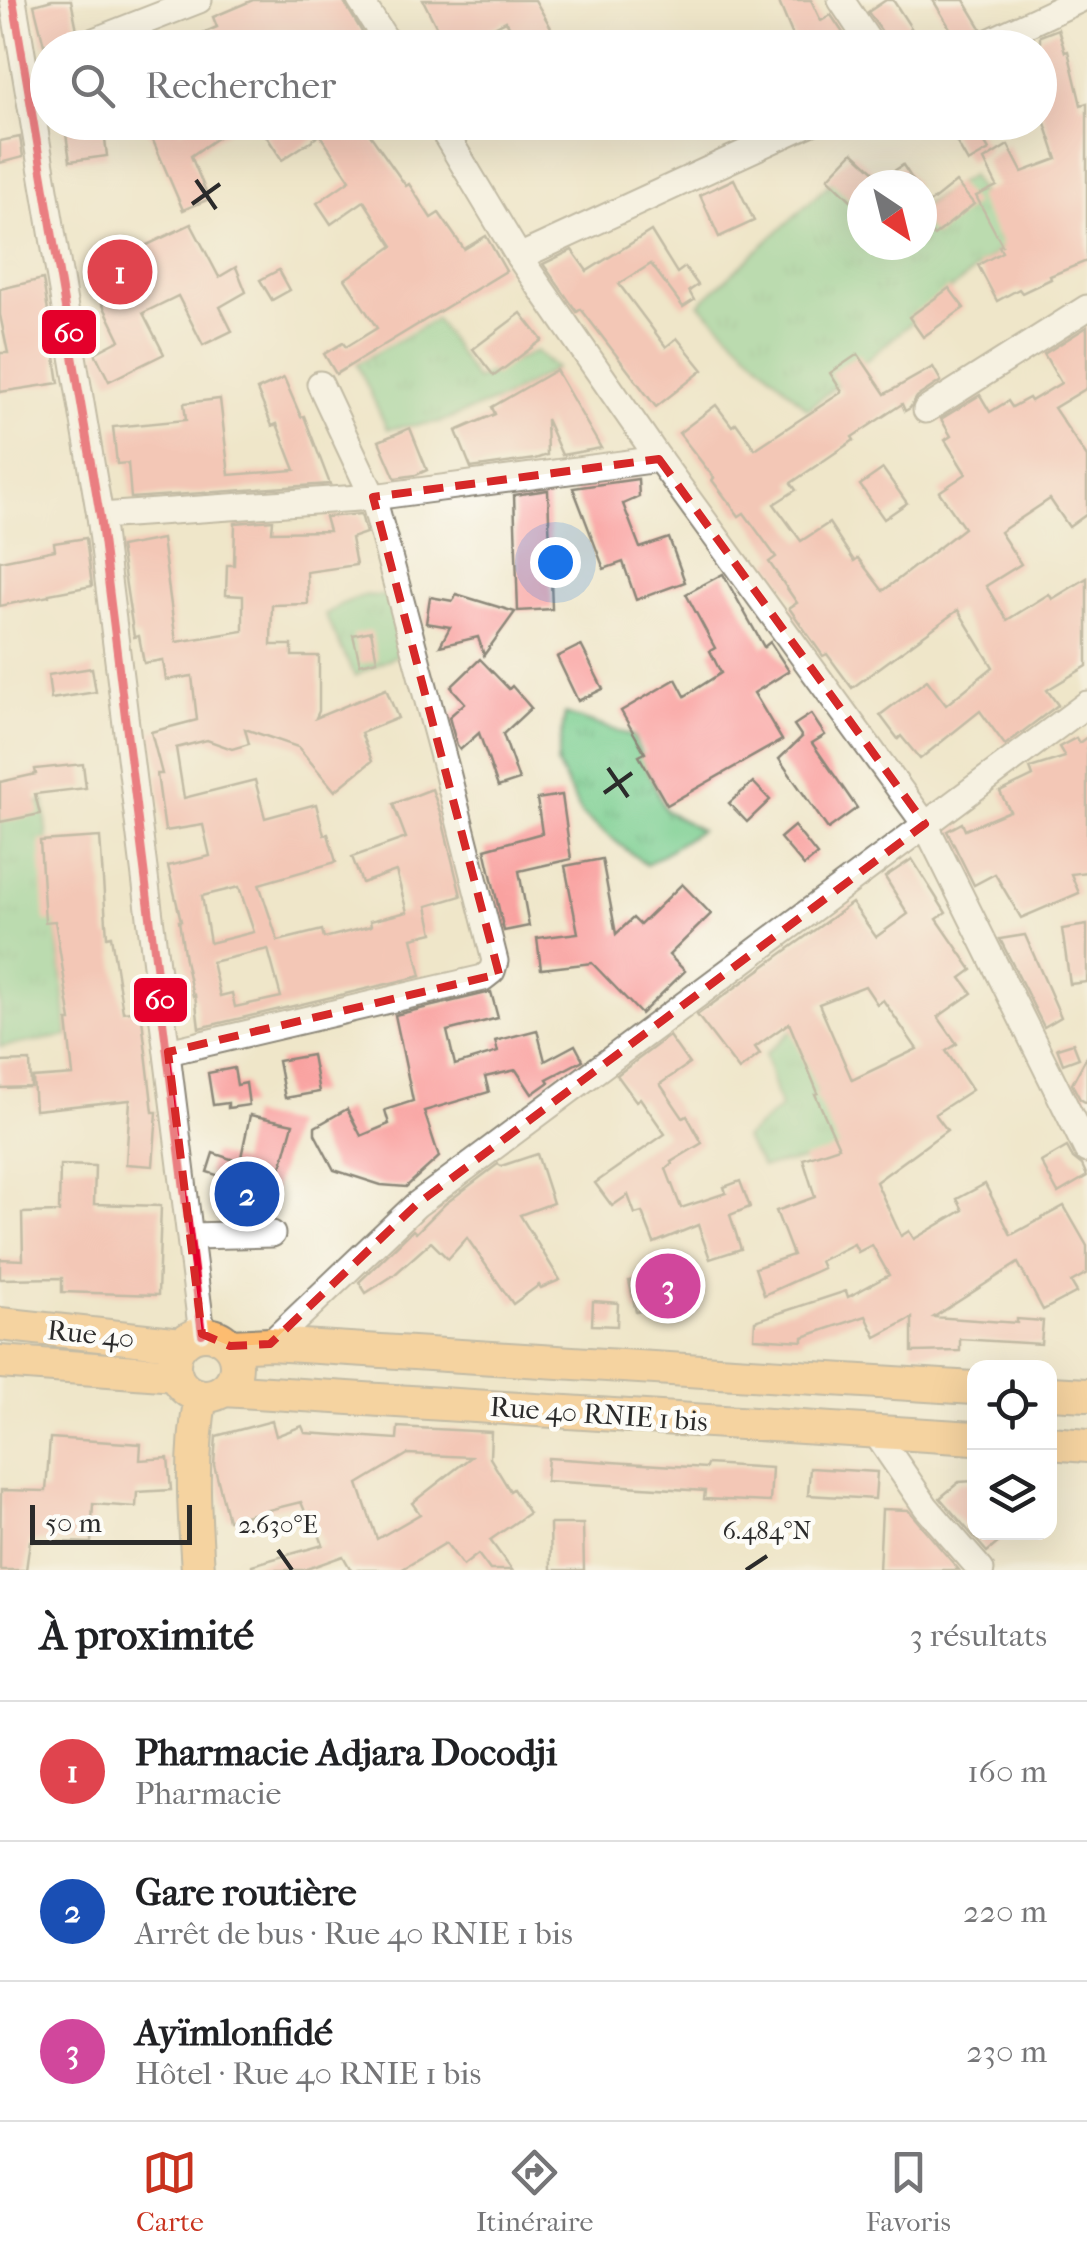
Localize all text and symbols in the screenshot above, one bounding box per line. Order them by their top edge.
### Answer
search box [30,30,1057,140]
icon: search [65,58,120,113]
text: Rechercher [145,63,336,108]
north arrow [847,170,937,260]
pin: 1 [88,234,152,310]
line badge: 60 [40,308,98,356]
text: 60 [54,316,84,349]
your location [530,537,581,588]
line badge: 60 [132,976,189,1024]
text: 60 [145,983,175,1016]
pin: 2 [214,1156,280,1232]
pin: 3 [636,1248,700,1324]
street label: Rue 40 [46,1313,136,1355]
map controls [967,1360,1057,1540]
button: locate [967,1360,1057,1450]
street label: Rue 40 RNIE 1 bis [489,1390,709,1438]
button: layers [967,1450,1057,1540]
scale bar [30,1500,192,1544]
text: 50 m [45,1506,102,1539]
text: 2.630°E [238,1510,318,1539]
text: 6.484°N [722,1516,812,1545]
text: À proximité [40,1611,254,1660]
text: 3 résultats [910,1617,1047,1654]
text: Pharmacie Adjara Docodji [135,1730,557,1775]
text: 1 [67,1753,78,1790]
text: 160 m [967,1753,1047,1790]
text: Pharmacie [135,1775,281,1812]
text: Gare routière [135,1870,357,1915]
text: 2 [64,1893,81,1930]
text: 220 m [963,1893,1047,1930]
text: Arrêt de bus · Rue 40 RNIE 1 bis [135,1915,573,1952]
text: Ayïmlonfidé [135,2010,333,2055]
text: 3 [66,2033,79,2070]
text: 230 m [966,2033,1047,2070]
text: Hôtel · Rue 40 RNIE 1 bis [135,2055,481,2092]
tab: Carte [136,2145,204,2238]
tab: Itinéraire [476,2145,593,2238]
tab: Favoris [866,2145,951,2238]

